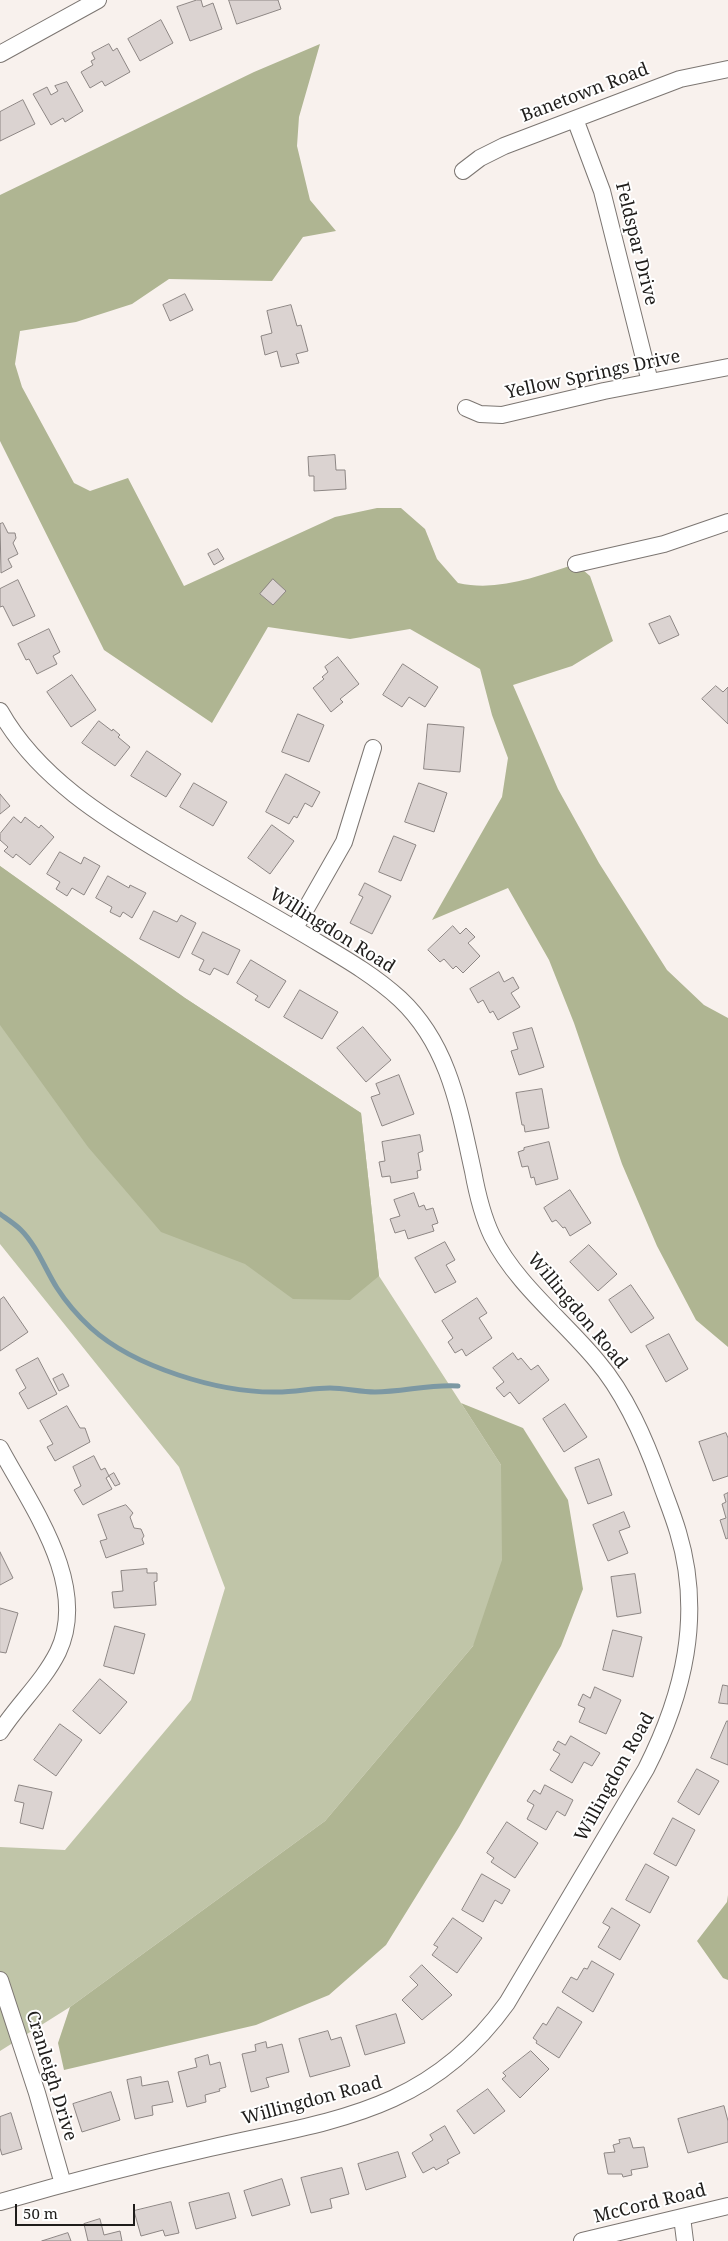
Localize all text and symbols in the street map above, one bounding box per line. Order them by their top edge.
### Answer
street label: Banetown Road [518,59,652,127]
street label: Feldspar Drive [610,180,662,308]
street label: Yellow Springs Drive [504,346,682,404]
street label: Willingdon Road [265,884,399,978]
street label: Willingdon Road [522,1249,632,1373]
street label: Willingdon Road [571,1709,659,1845]
street label: Cranleigh Drive [21,2008,81,2144]
street label: Willingdon Road [240,2072,384,2130]
street label: McCord Road [592,2180,708,2228]
scale bar [18,2194,138,2226]
text: 50 m [23,2203,58,2223]

